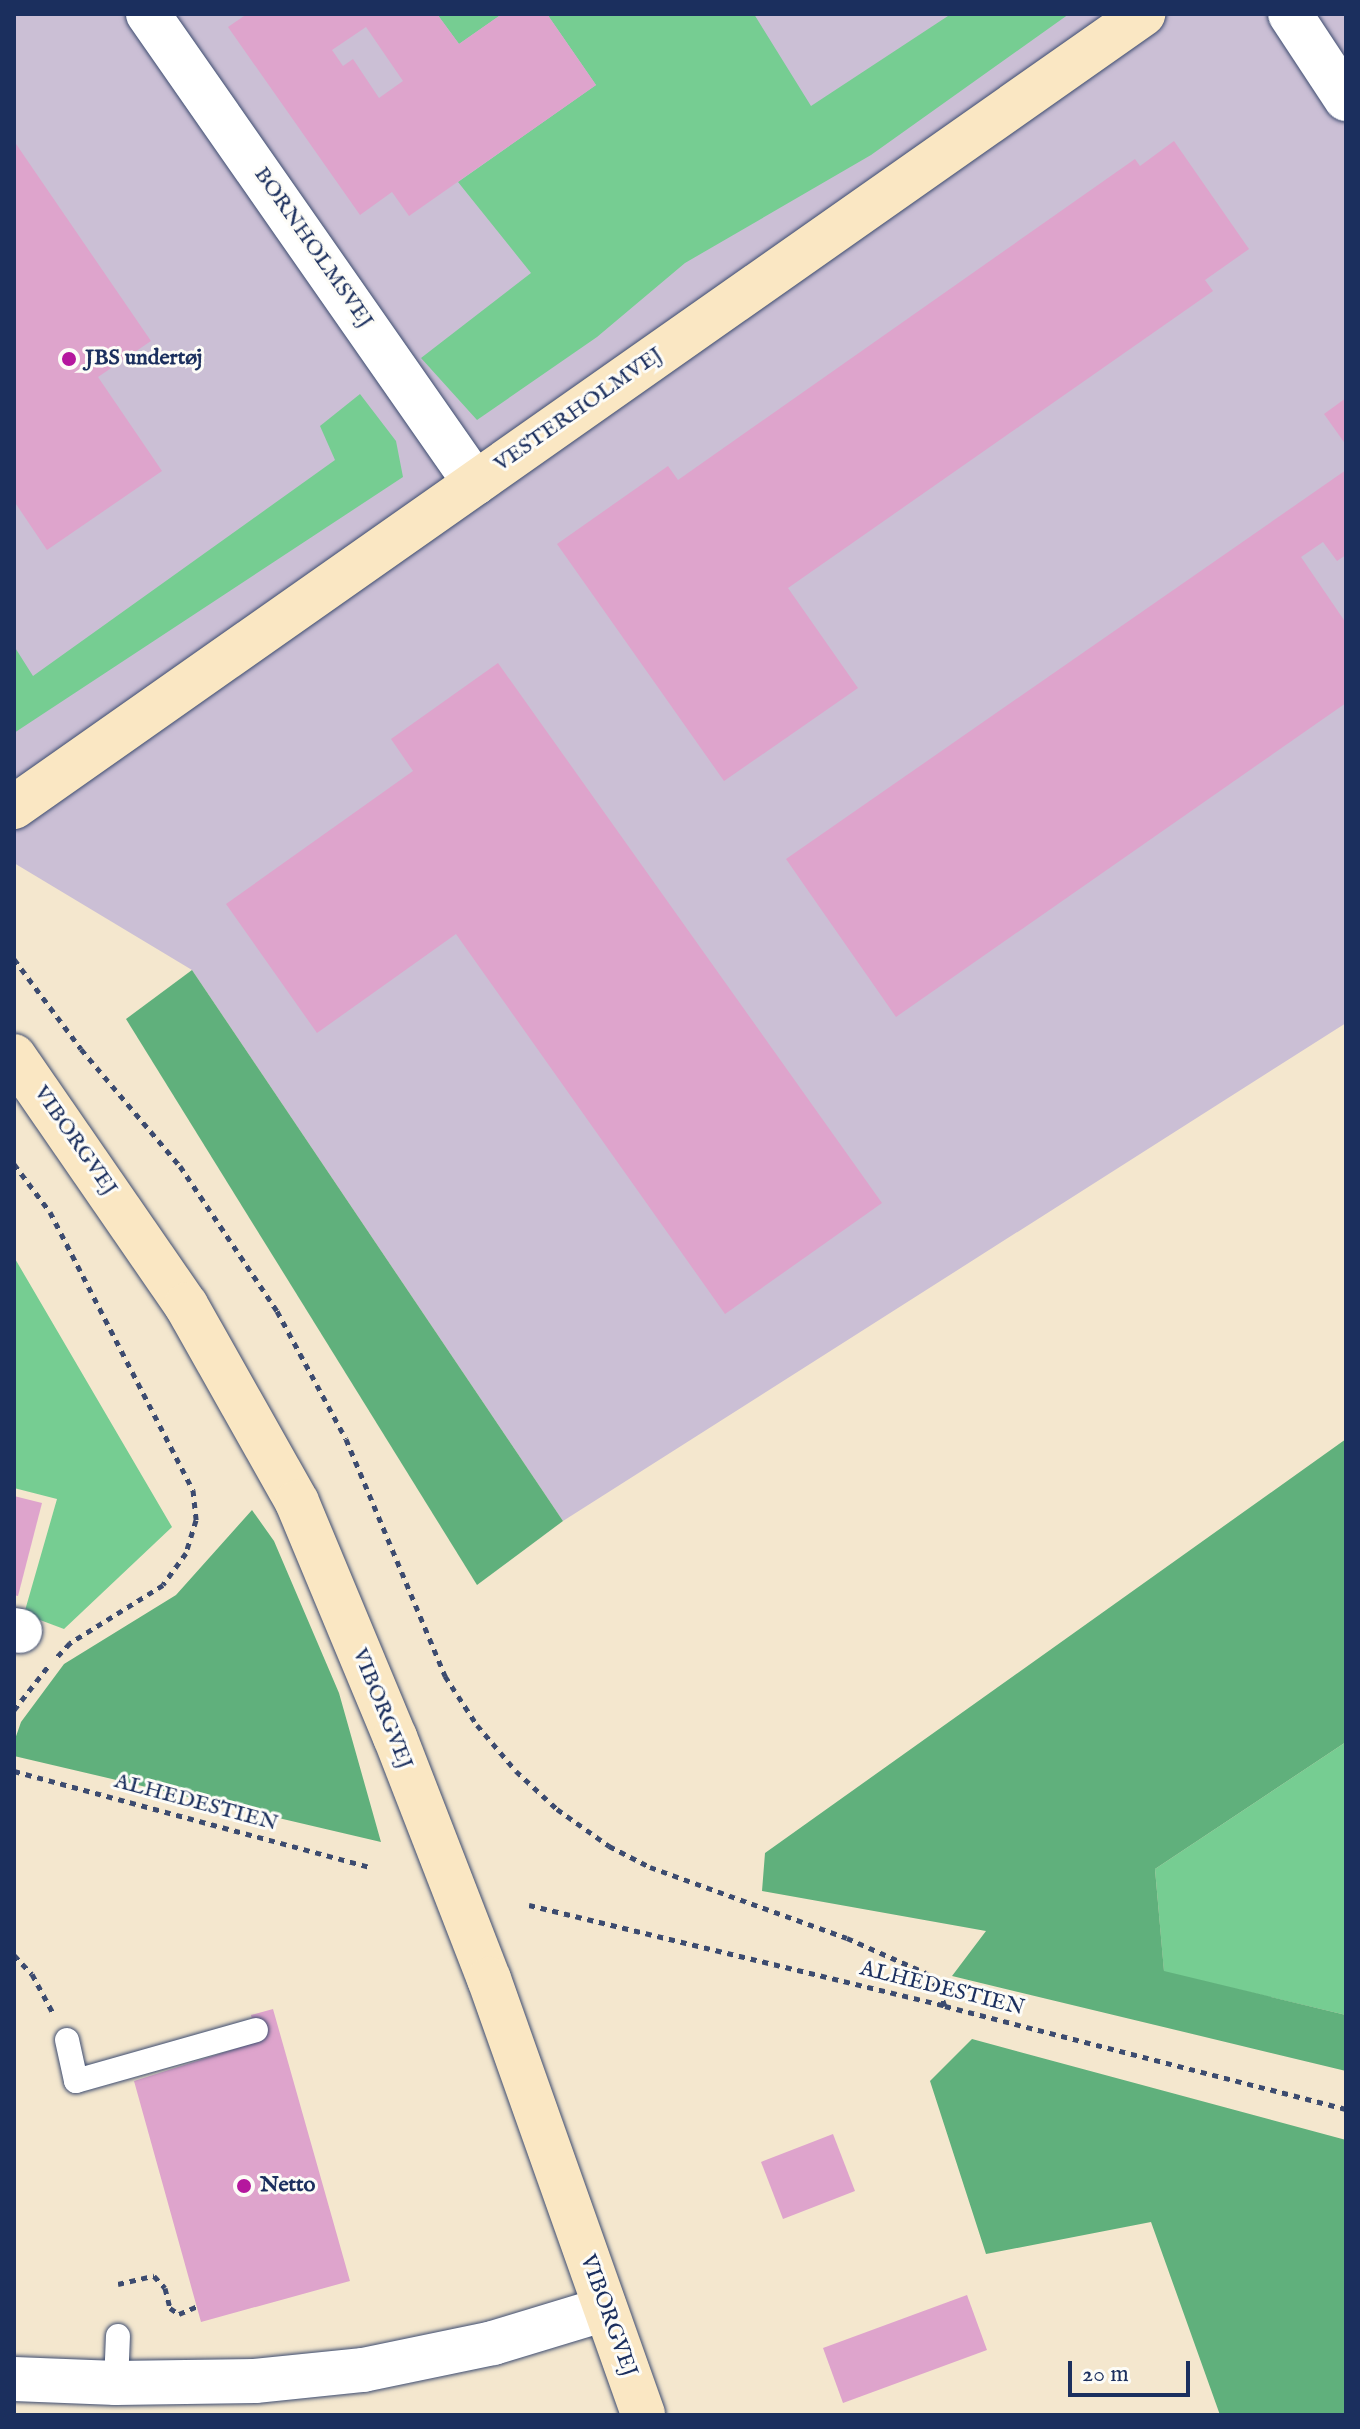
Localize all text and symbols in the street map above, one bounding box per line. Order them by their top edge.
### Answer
street label: BORNHOLMSVEJ [247,162,379,334]
street label: VESTERHOLMVEJ [489,342,669,478]
place label: JBS undertøj [85,346,202,372]
marker: JBS undertøj [60,350,78,368]
street label: VIBORGVEJ [27,1081,123,1201]
street label: VIBORGVEJ [346,1645,418,1773]
street label: ALHEDESTIEN [111,1768,281,1838]
street label: ALHEDESTIEN [857,1956,1027,2022]
place label: Netto [260,2173,315,2199]
marker: Netto [235,2177,253,2195]
street label: VIBORGVEJ [574,2251,642,2381]
scale bar [1072,2345,1194,2395]
text: 20 m [1082,2359,1129,2390]

